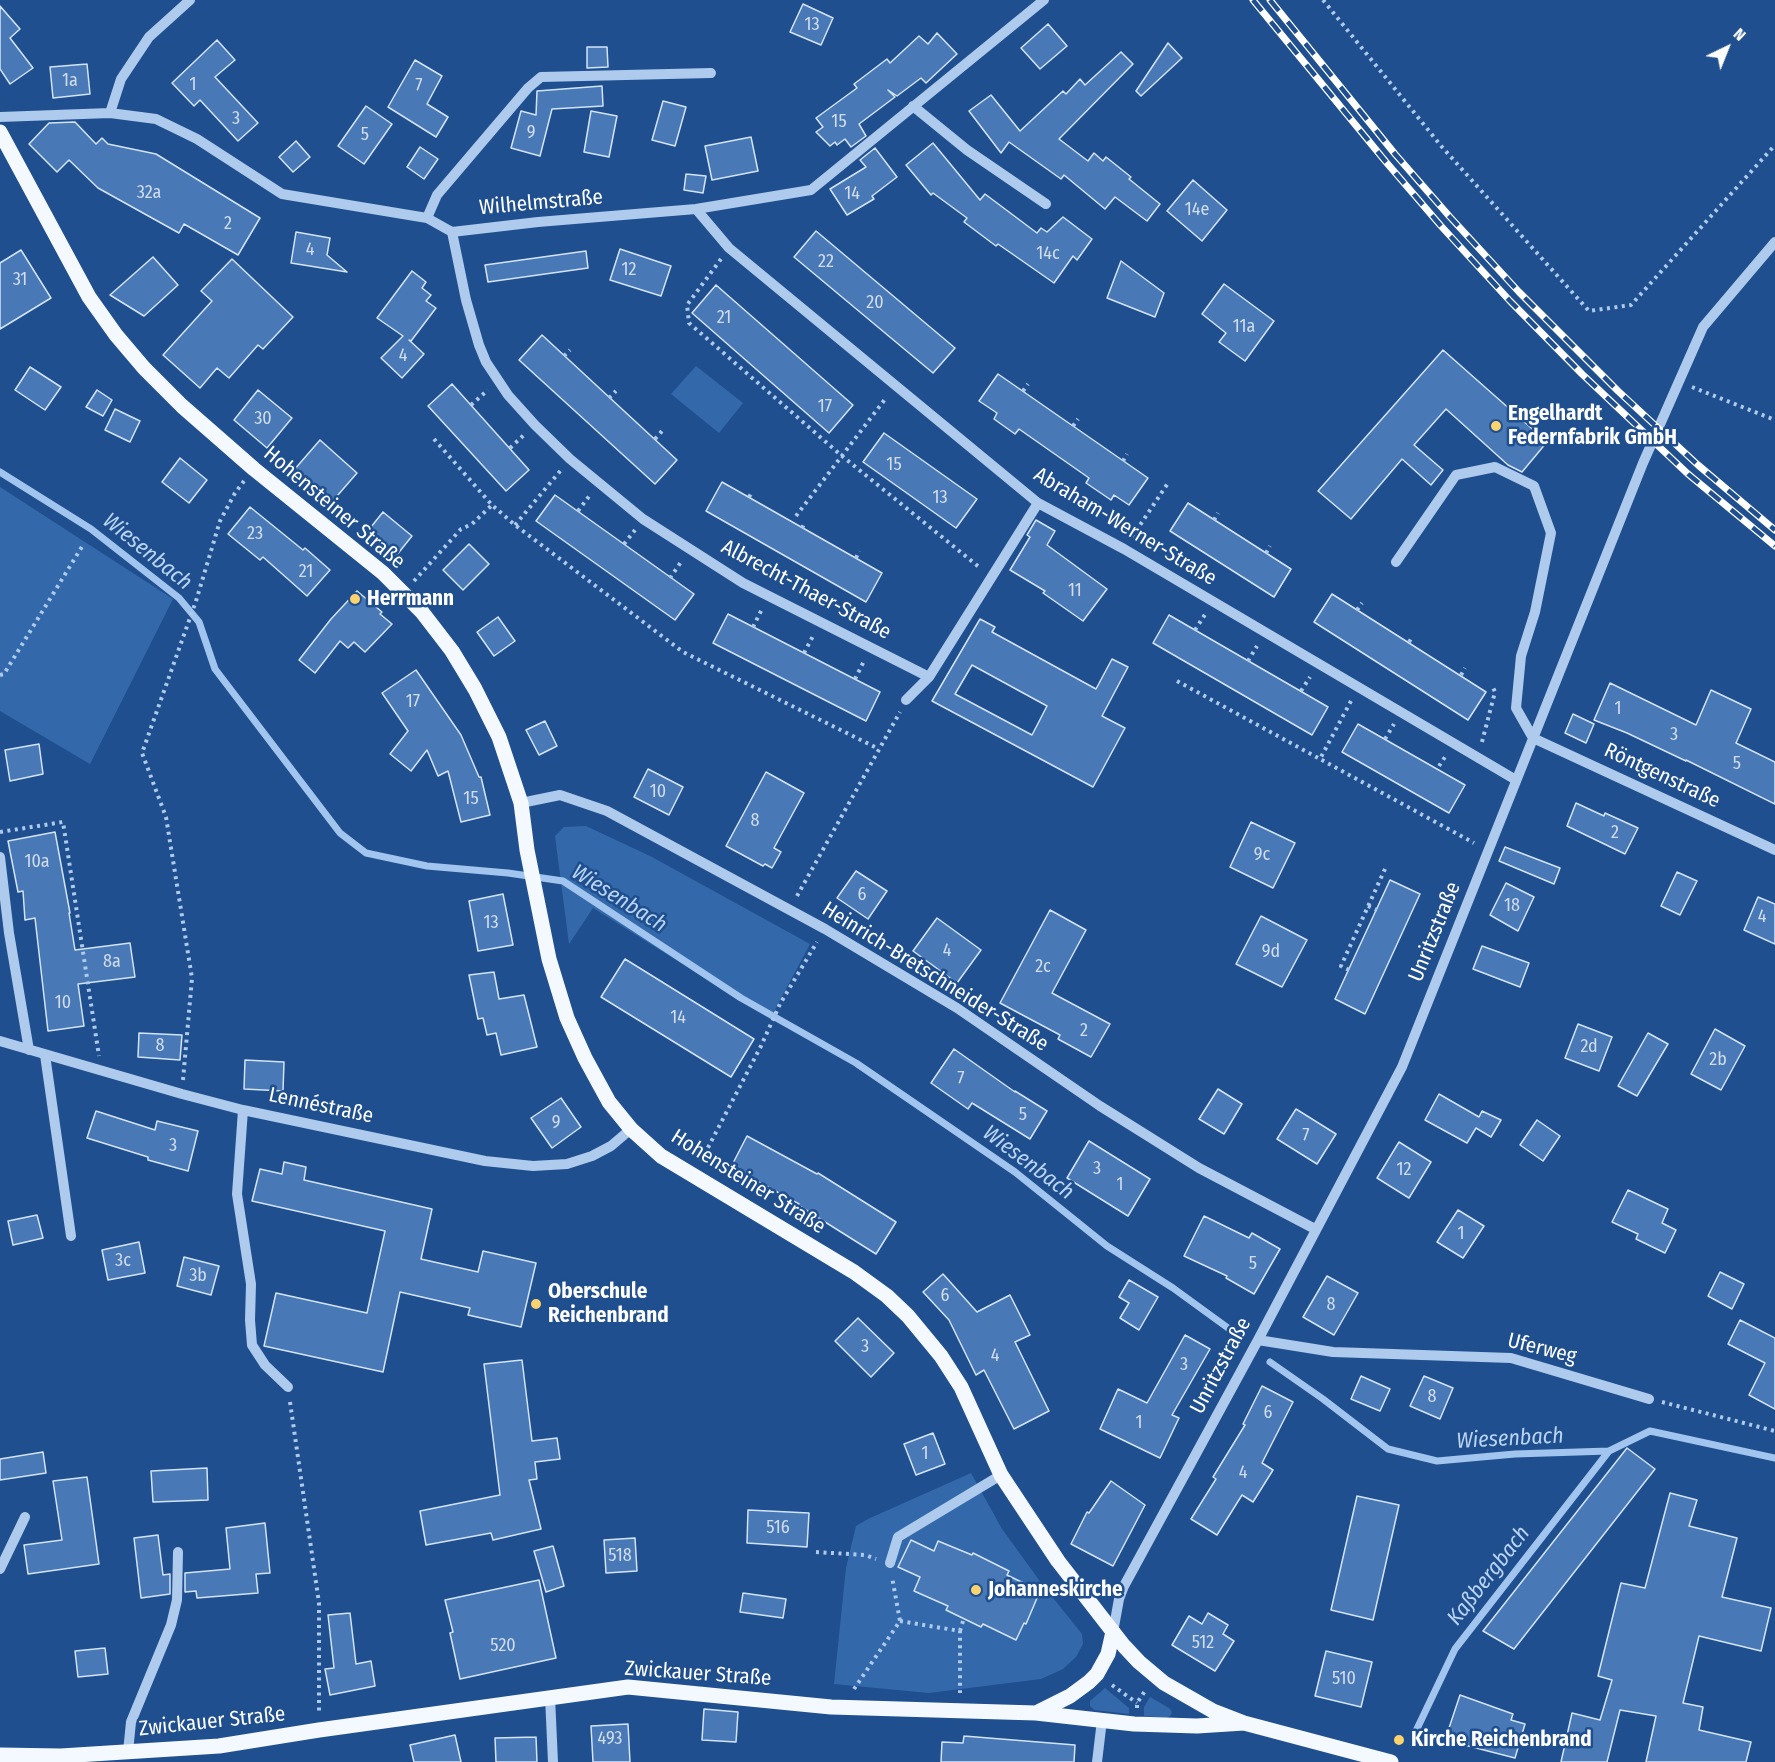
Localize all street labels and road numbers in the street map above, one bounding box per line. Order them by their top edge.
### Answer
street label: Wilhelmstraße [478,185,604,221]
street label: Hohensteiner Straße [258,441,410,575]
street label: Abraham-Werner-Straße [1029,463,1221,591]
street label: Albrecht-Thaer-Straße [717,535,895,645]
street label: Röntgenstraße [1600,738,1724,814]
street label: Unritzstraße [1404,878,1466,986]
street label: Heinrich-Bretschneider-Straße [817,897,1053,1057]
street label: Lennéstraße [266,1083,376,1129]
street label: Hohensteiner Straße [666,1124,830,1240]
street label: Unritzstraße [1185,1313,1257,1419]
street label: Uferweg [1505,1328,1579,1370]
street label: Zwickauer Straße [624,1656,772,1692]
street label: Zwickauer Straße [138,1702,286,1742]

